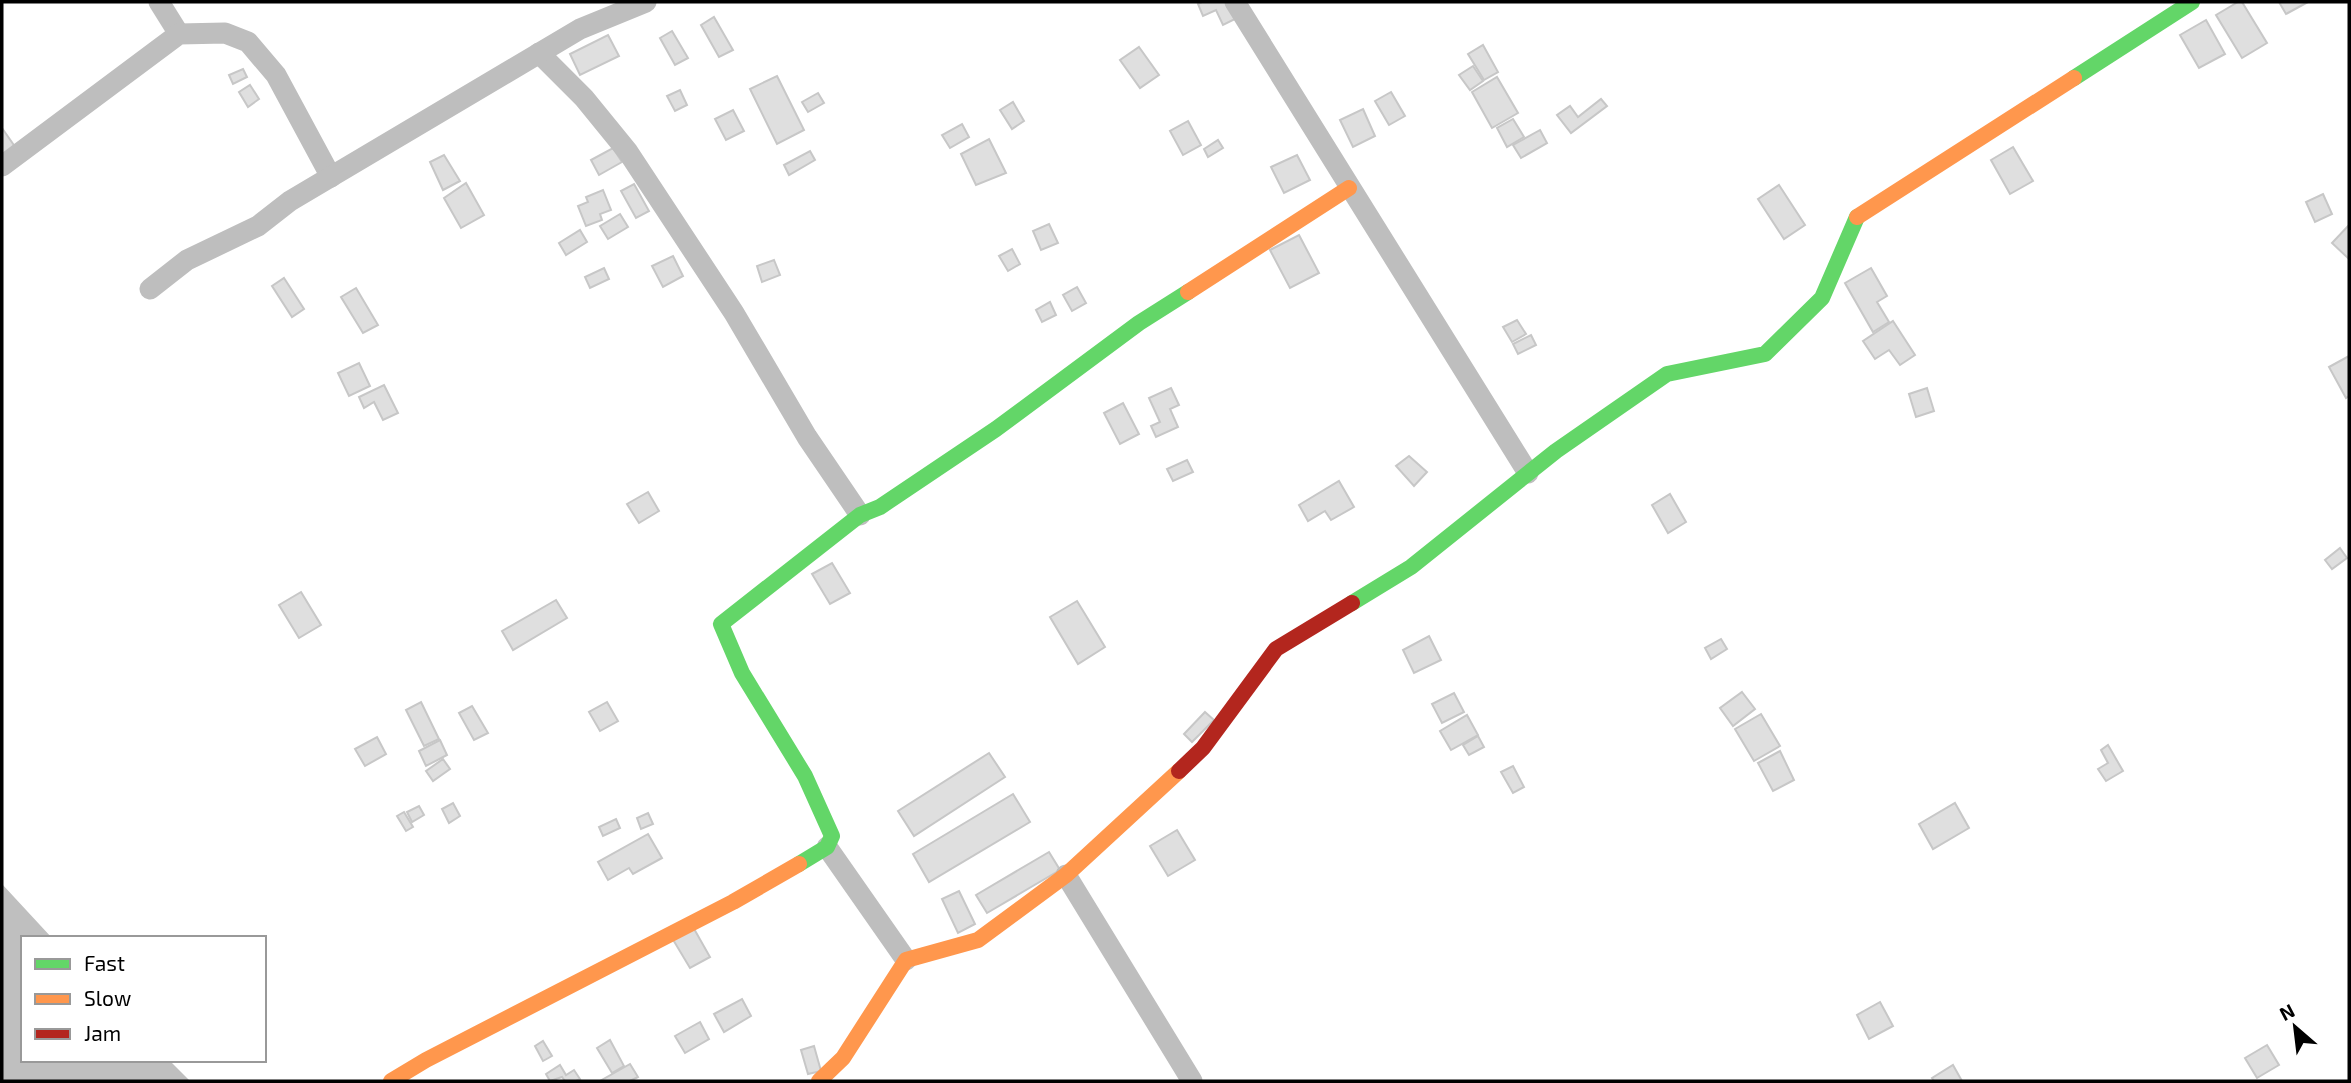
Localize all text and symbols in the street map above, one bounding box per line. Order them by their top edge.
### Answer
legend [21,936,266,1062]
text: Fast [84,950,125,975]
text: Slow [84,985,131,1010]
north arrow [2260,992,2330,1062]
text: N [2275,998,2298,1025]
text: Jam [84,1020,121,1045]

